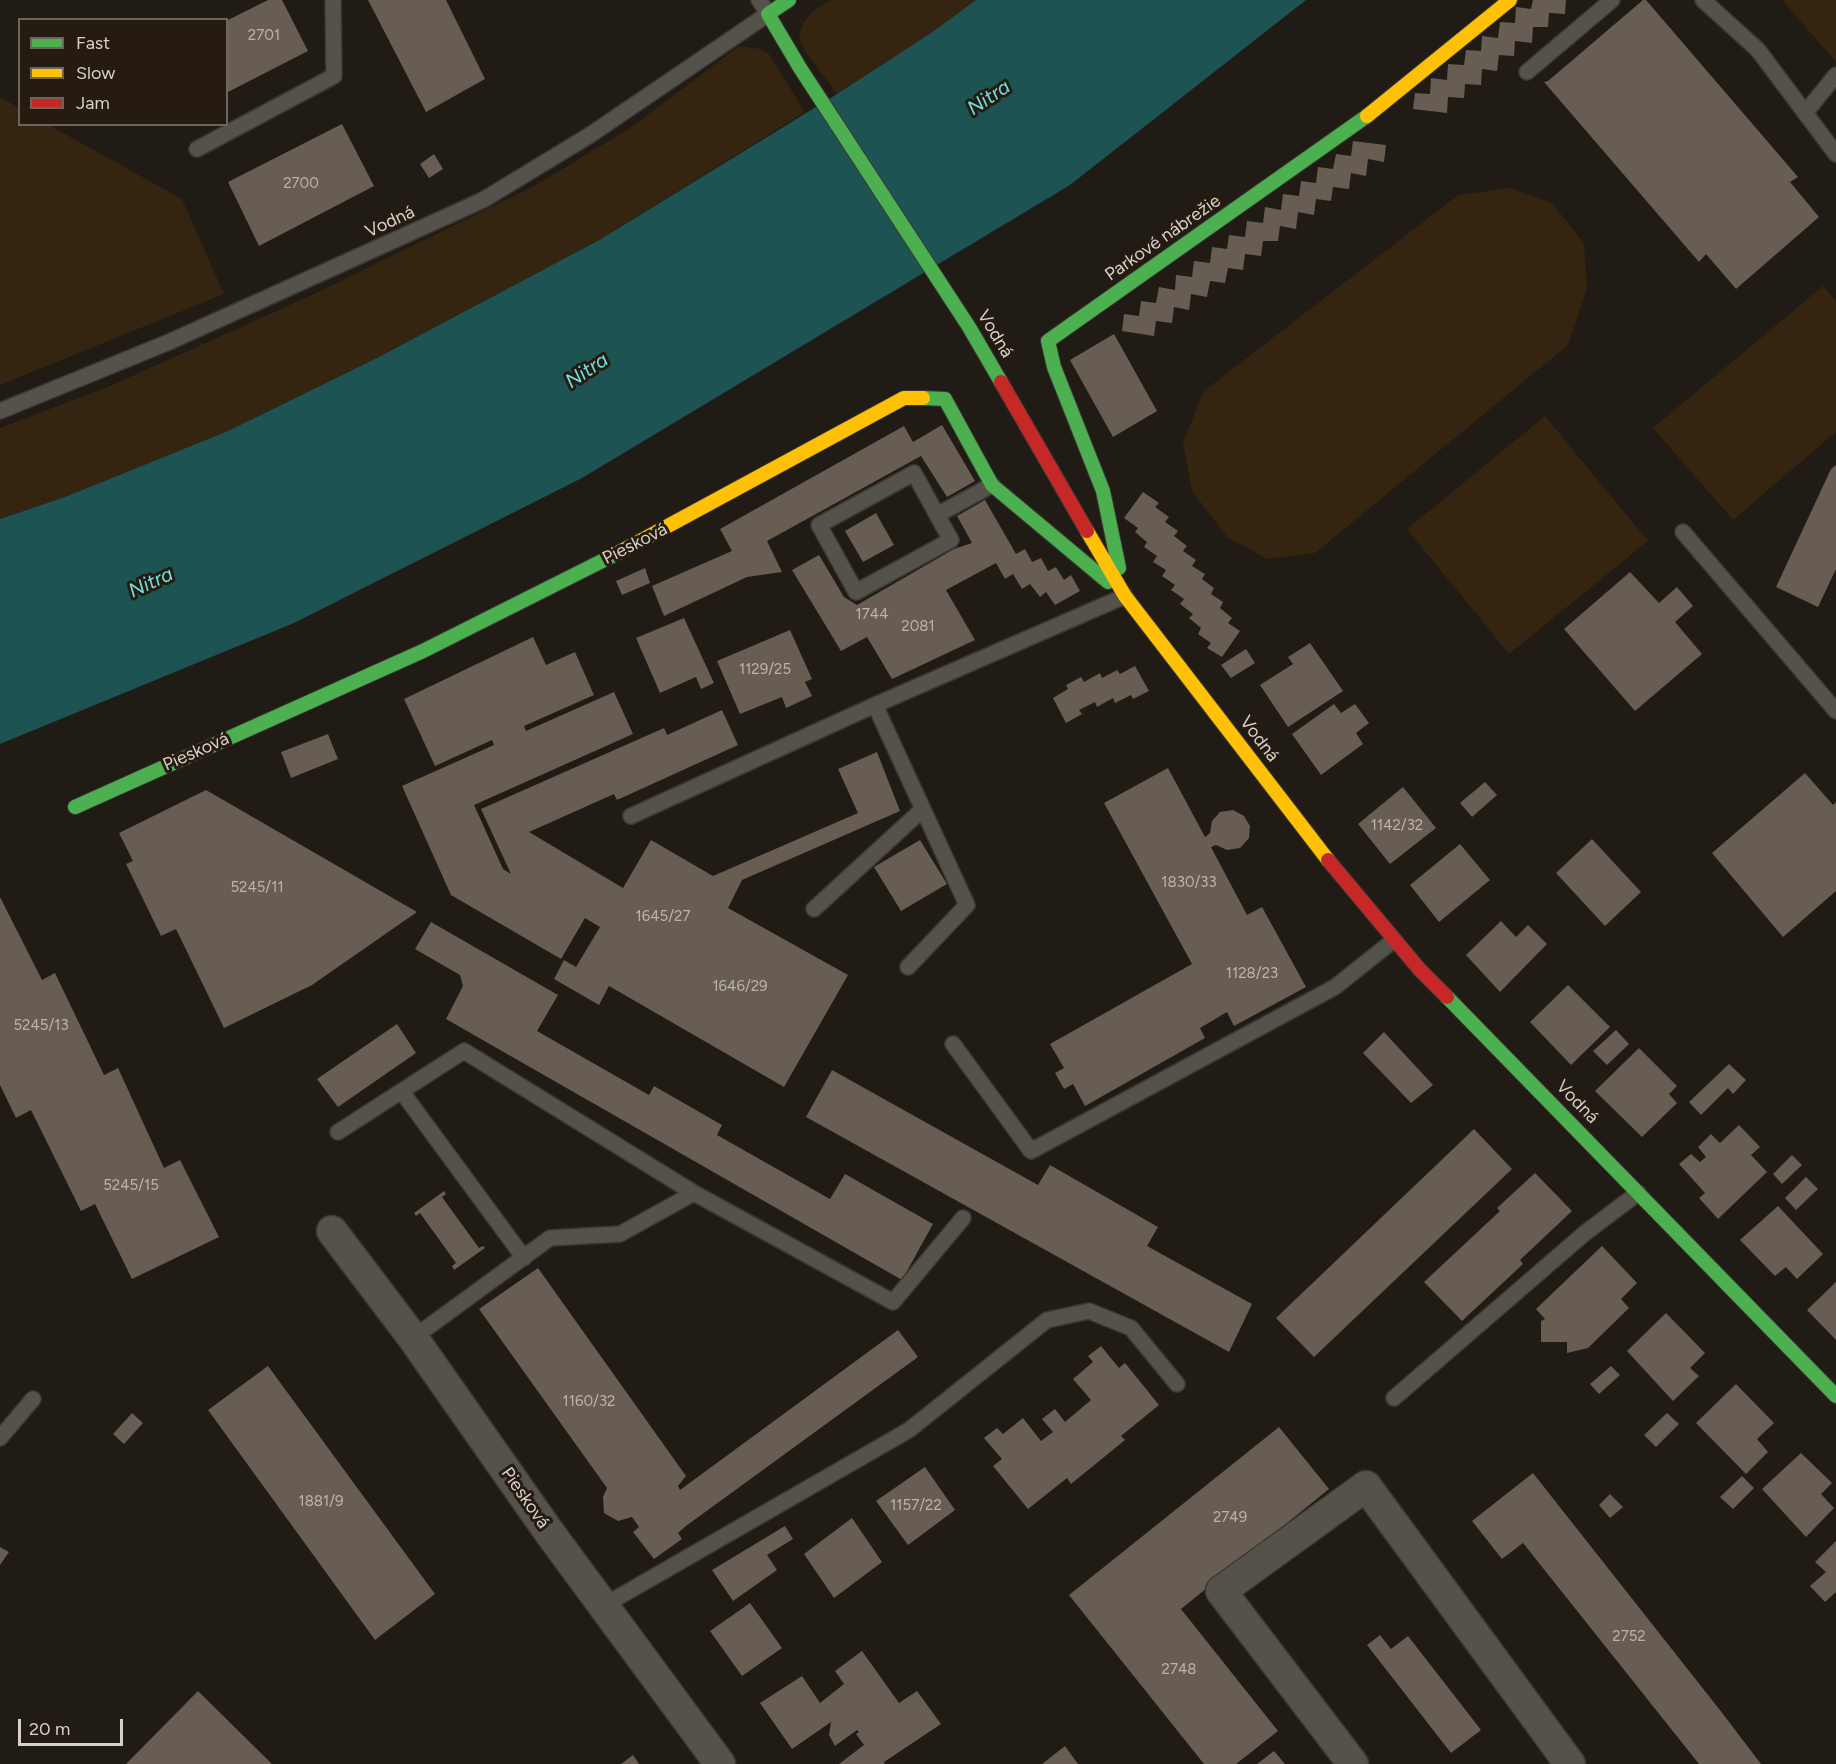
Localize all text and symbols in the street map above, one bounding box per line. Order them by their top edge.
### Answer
legend [18,18,228,126]
house number: 2701 [248,27,280,45]
text: Fast [76,32,110,54]
text: Slow [76,62,115,84]
water label: Nitra [963,75,1015,121]
text: Jam [76,92,110,114]
house number: 2700 [283,175,319,193]
street label: Parkové nábrežie [1101,190,1225,286]
street label: Vodná [362,201,418,243]
street label: Vodná [972,306,1018,362]
water label: Nitra [561,348,613,394]
street label: Piesková [599,519,671,569]
water label: Nitra [125,562,177,604]
house number: 1744 [856,606,888,624]
house number: 2081 [901,618,935,636]
house number: 1129/25 [739,661,791,679]
street label: Vodná [1235,712,1283,766]
street label: Piesková [160,728,232,776]
house number: 1142/32 [1371,817,1423,835]
house number: 1830/33 [1161,874,1217,892]
house number: 5245/11 [230,879,284,897]
house number: 1645/27 [636,908,690,926]
house number: 1128/23 [1226,965,1278,983]
house number: 1646/29 [712,978,768,996]
house number: 5245/13 [13,1017,69,1035]
street label: Vodná [1551,1076,1603,1128]
house number: 5245/15 [103,1177,159,1195]
house number: 1160/32 [563,1393,615,1411]
street label: Piesková [496,1463,554,1533]
house number: 1881/9 [298,1493,344,1511]
house number: 1157/22 [890,1497,942,1515]
house number: 2749 [1213,1509,1247,1527]
house number: 2752 [1612,1628,1646,1646]
house number: 2748 [1162,1661,1196,1679]
scale bar [21,1707,126,1745]
text: 20 m [29,1718,70,1740]

